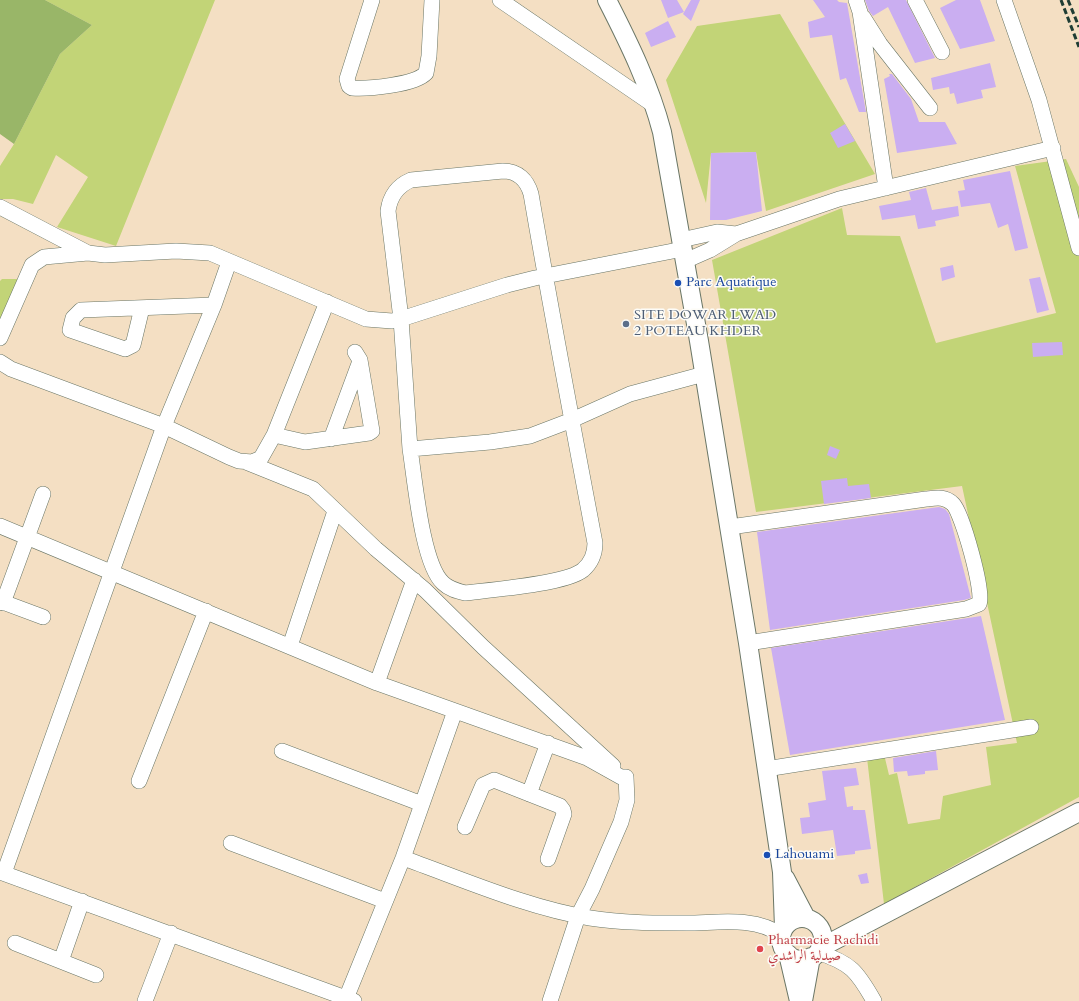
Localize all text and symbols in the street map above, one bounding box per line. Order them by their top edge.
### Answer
place label: Parc Aquatique [686,275,777,291]
marker: Parc Aquatique [673,278,683,288]
place label: SITE DOWAR LWAD 2 POTEAU KHDER [634,308,776,340]
marker: SITE DOWAR LWAD 2 POTEAU KHDER [621,319,631,329]
place label: Lahouami [775,847,834,863]
marker: Lahouami [762,850,772,860]
place label: Pharmacie Rachidi صيدلية الراشدي [768,933,879,966]
marker: Pharmacie Rachidi صيدلية الراشدي [755,944,765,954]

